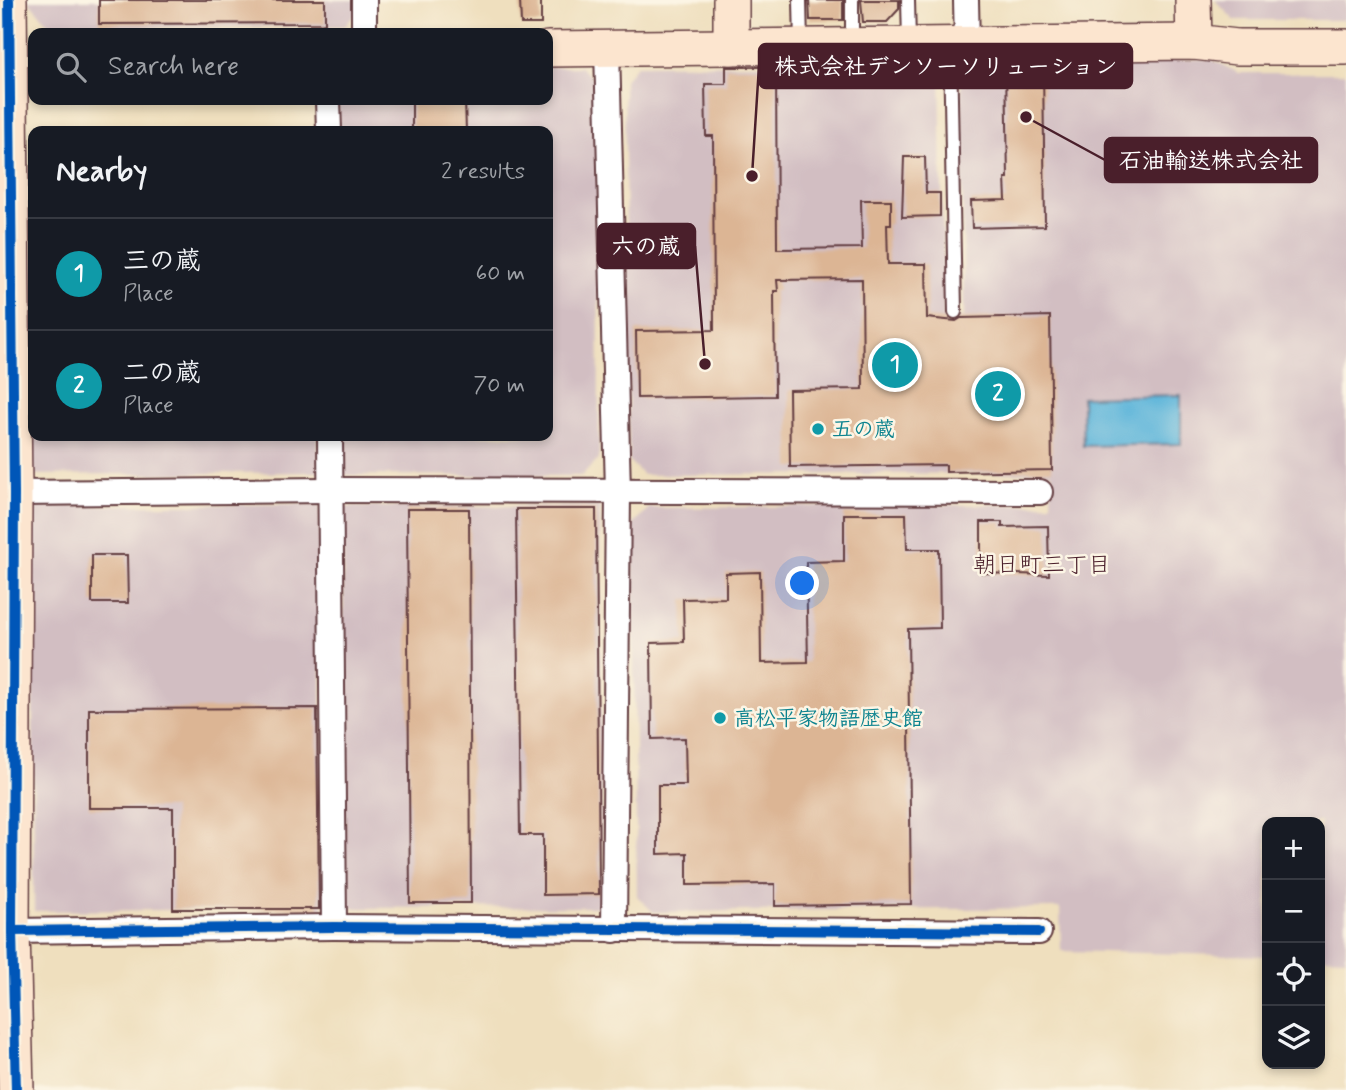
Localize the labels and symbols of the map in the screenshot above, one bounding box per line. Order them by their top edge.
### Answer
callout: 株式会社デンソーソリューション [759,44,1132,88]
text: 株式会社デンソーソリューション [774,53,1118,83]
callout: 石油輸送株式会社 [1105,138,1317,182]
text: 石油輸送株式会社 [1119,147,1303,177]
callout: 六の蔵 [598,224,695,268]
text: 六の蔵 [612,233,681,263]
pin: 1 [872,339,918,391]
pin: 2 [975,368,1021,420]
place label: 五の蔵 [832,416,895,444]
marker: 五の蔵 [810,421,826,437]
district label: 朝日町三丁目 [973,551,1111,581]
your location [785,566,819,600]
place label: 高松平家物語歴史館 [734,705,923,733]
marker: 高松平家物語歴史館 [712,710,728,726]

